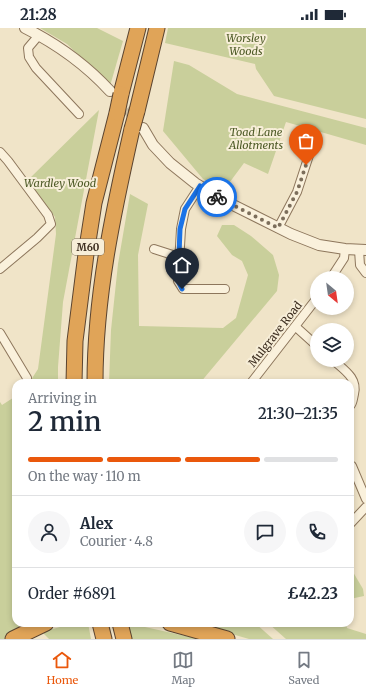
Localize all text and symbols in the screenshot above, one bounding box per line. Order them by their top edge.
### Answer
text: 21:28 [20,5,57,24]
park label: Worsley Woods [226,31,266,58]
pin [289,124,323,165]
park label: Toad Lane Allotments [228,125,283,152]
icon: bag [295,130,317,152]
park label: Wardley Wood [24,176,97,190]
courier [197,177,237,217]
icon: bike [206,186,228,208]
road number: M60 [72,239,104,255]
pin [165,248,199,289]
icon: home [171,254,193,276]
north arrow [310,271,354,315]
map controls [310,271,354,367]
street label: Mulgrave Road [245,298,305,370]
button: layers [310,323,354,367]
text: Arriving in [28,390,97,407]
text: 21:30–21:35 [258,404,338,423]
text: 2 min [28,405,101,438]
text: On the way · 110 m [28,468,141,485]
button: person [28,511,70,553]
button: chat [244,511,286,553]
button: phone [296,511,338,553]
text: Alex [80,514,113,533]
text: Courier · 4.8 [80,533,153,550]
text: Order #6891 [28,584,116,603]
text: £42.23 [287,584,338,603]
tab: Home [47,649,78,687]
tab: Map [172,649,195,687]
tab: Saved [288,649,319,687]

